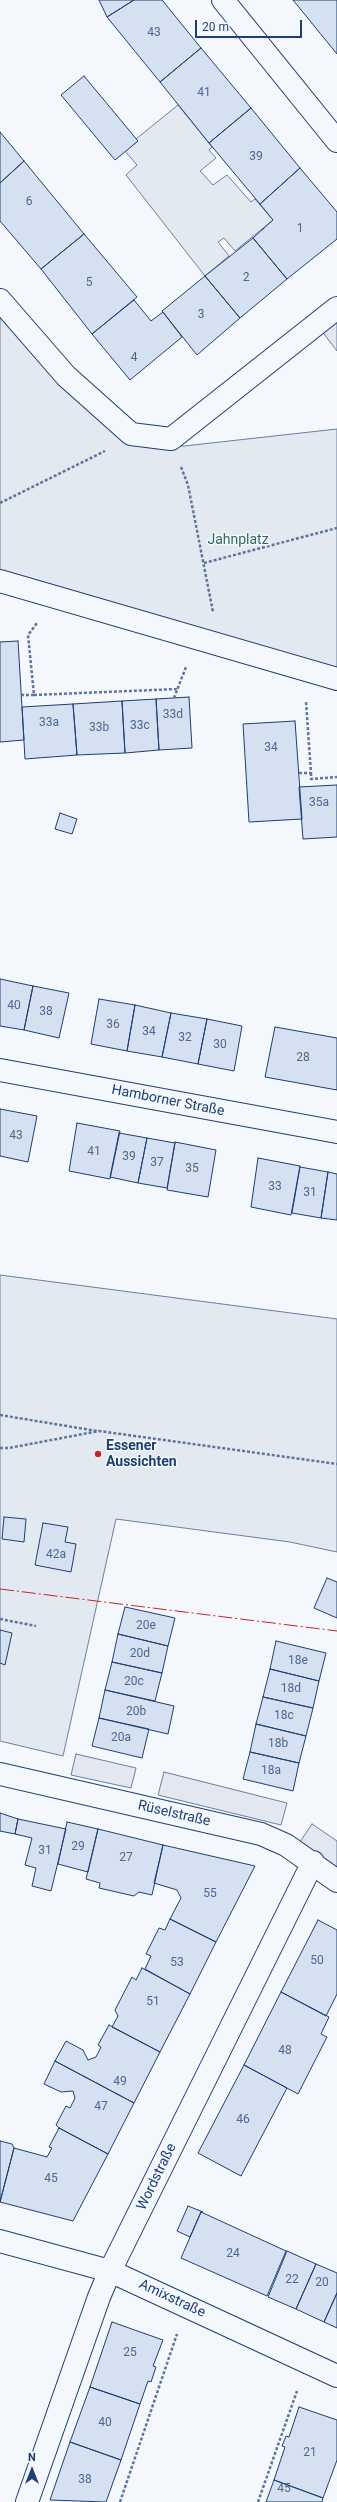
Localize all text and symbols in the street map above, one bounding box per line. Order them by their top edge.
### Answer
scale bar [197,12,304,38]
text: 20 m [202,20,229,34]
house number: 43 [147,26,161,40]
house number: 41 [197,86,211,100]
house number: 39 [249,150,263,164]
house number: 6 [26,195,32,209]
house number: 1 [297,222,303,236]
house number: 2 [243,271,249,285]
house number: 5 [86,276,92,290]
house number: 3 [198,308,204,322]
house number: 4 [131,351,137,365]
park label: Jahnplatz [207,532,269,548]
house number: 33d [163,708,183,722]
house number: 33a [39,716,59,730]
house number: 33c [130,719,150,733]
house number: 33b [89,721,109,735]
house number: 34 [264,741,278,755]
house number: 35a [309,796,329,810]
house number: 40 [7,999,21,1013]
house number: 38 [39,1005,53,1019]
house number: 36 [106,1018,120,1032]
house number: 34 [142,1025,156,1039]
house number: 32 [178,1031,192,1045]
house number: 30 [213,1038,227,1052]
house number: 28 [296,1051,310,1065]
street label: Hamborner Straße [110,1082,226,1120]
house number: 43 [9,1129,23,1143]
house number: 41 [87,1145,101,1159]
house number: 39 [122,1150,136,1164]
house number: 37 [150,1156,164,1170]
house number: 35 [185,1162,199,1176]
house number: 33 [268,1180,282,1194]
house number: 31 [303,1186,317,1200]
place label: Essener Aussichten [106,1438,177,1470]
marker: Essener Aussichten [93,1449,103,1459]
house number: 42a [46,1548,66,1562]
house number: 20e [136,1619,156,1633]
house number: 20d [130,1647,150,1661]
house number: 18e [288,1654,308,1668]
house number: 20c [124,1675,144,1689]
house number: 18d [281,1682,301,1696]
house number: 20b [126,1705,146,1719]
house number: 18c [274,1709,294,1723]
house number: 20a [111,1731,131,1745]
house number: 18b [268,1737,288,1751]
house number: 18a [261,1764,281,1778]
street label: Rüselstraße [136,1797,212,1831]
house number: 29 [71,1840,85,1854]
house number: 31 [38,1844,52,1858]
house number: 27 [119,1851,133,1865]
house number: 55 [203,1887,217,1901]
house number: 50 [310,1954,324,1968]
house number: 53 [170,1956,184,1970]
house number: 51 [146,1995,160,2009]
house number: 48 [278,2044,292,2058]
house number: 49 [113,2075,127,2089]
house number: 47 [94,2100,108,2114]
house number: 46 [236,2113,250,2127]
street label: Wordstraße [134,2141,180,2213]
house number: 45 [44,2172,58,2186]
house number: 24 [226,2247,240,2261]
house number: 22 [285,2273,299,2287]
street label: Amixstraße [136,2276,208,2322]
house number: 20 [315,2276,329,2290]
house number: 25 [123,2346,137,2360]
house number: 40 [98,2416,112,2430]
house number: 21 [303,2446,317,2460]
north arrow [12,2450,52,2490]
text: N [28,2451,36,2464]
house number: 38 [78,2473,92,2487]
house number: 45 [277,2482,291,2496]

